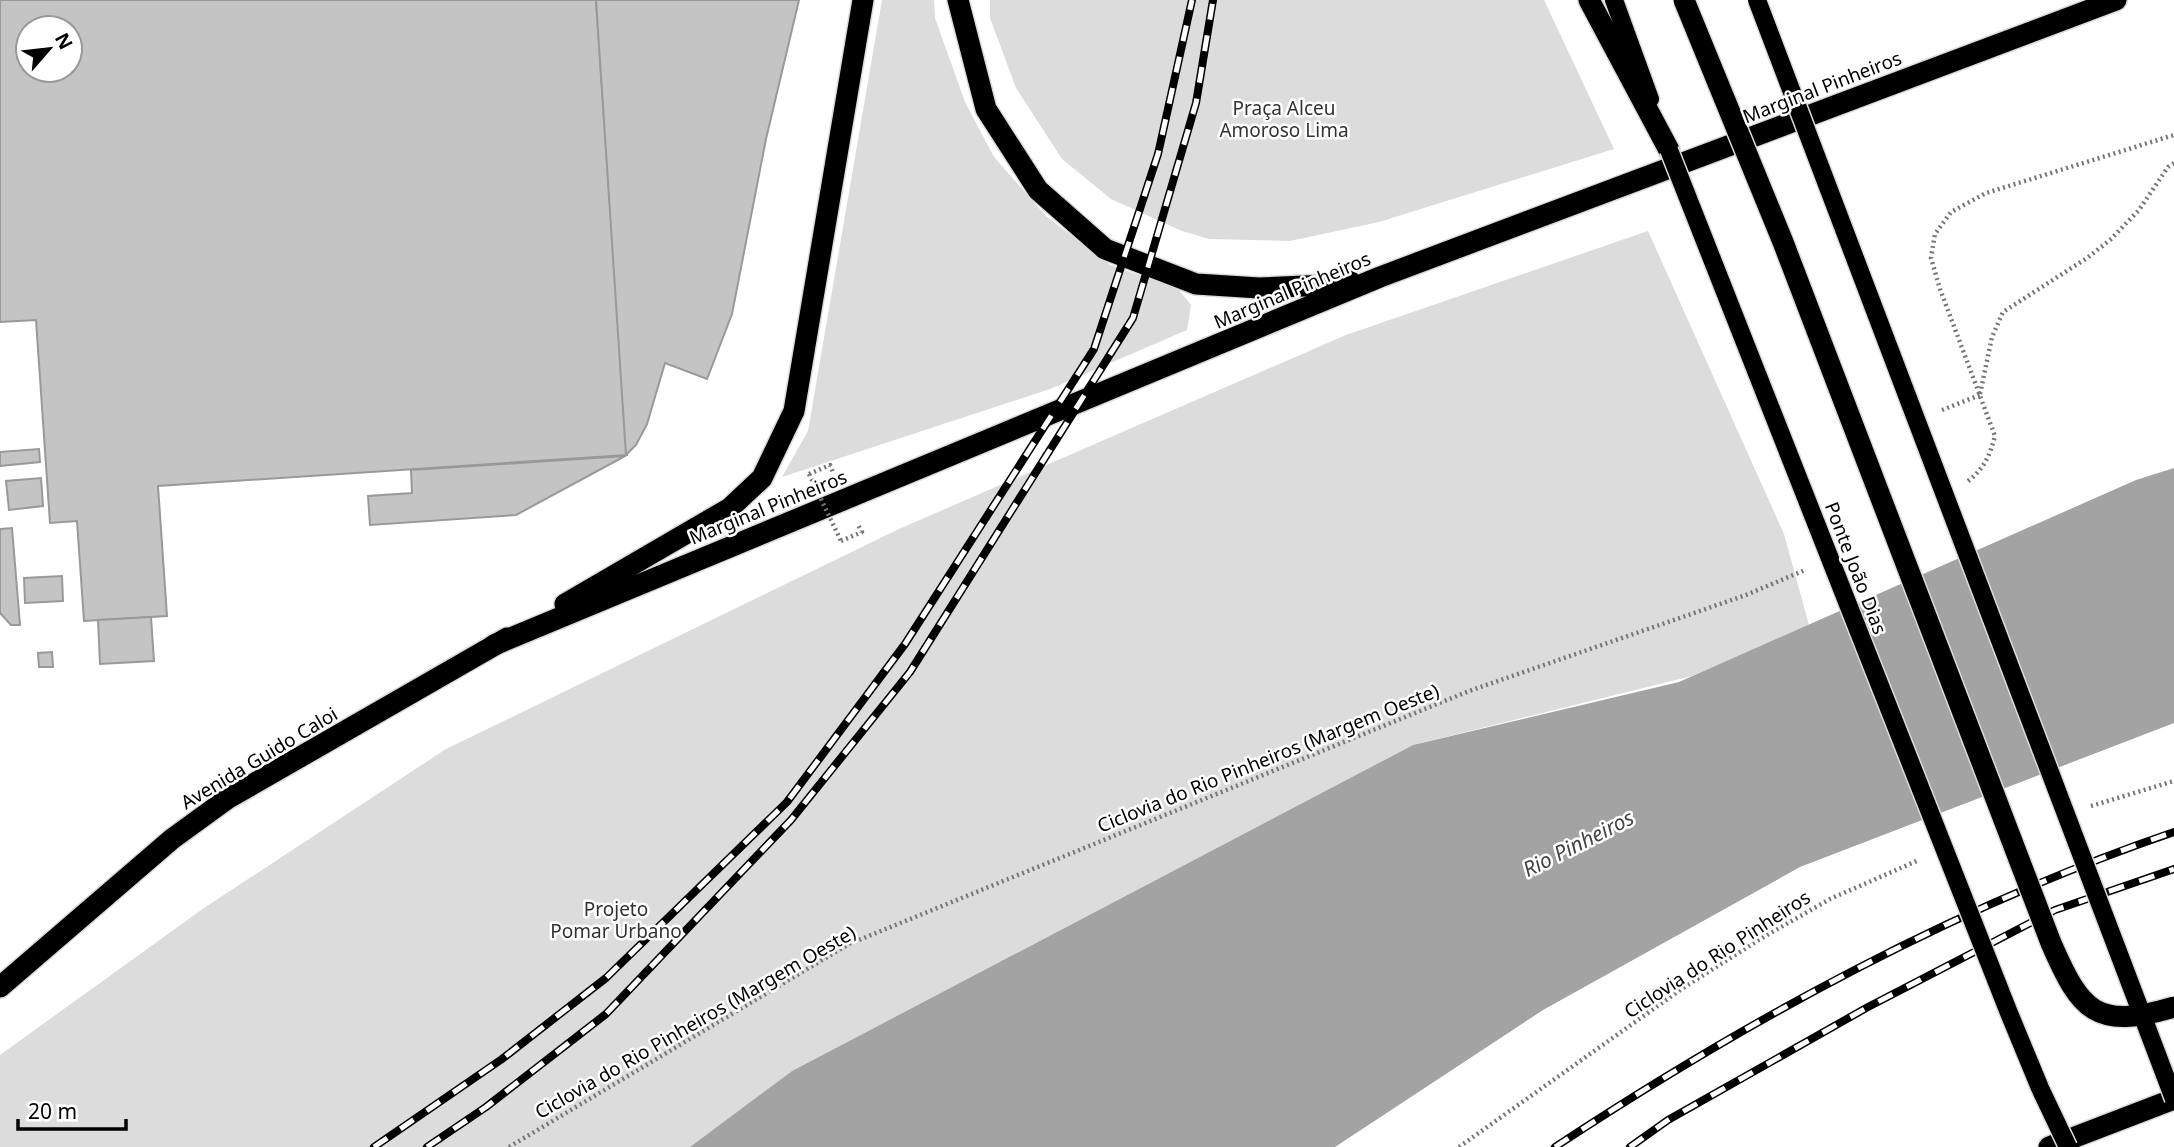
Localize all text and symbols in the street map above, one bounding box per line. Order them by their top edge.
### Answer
north arrow [14,14,84,84]
text: N [49,28,79,54]
street label: Marginal Pinheiros [1739,45,1905,129]
park label: Praça Alceu Amoroso Lima [1219,95,1349,143]
street label: Marginal Pinheiros [1210,245,1374,335]
street label: Marginal Pinheiros [685,463,851,551]
street label: Ponte João Dias [1819,498,1893,638]
street label: Ciclovia do Rio Pinheiros (Margem Oeste) [1093,677,1443,839]
street label: Avenida Guido Caloi [176,701,342,815]
water label: Rio Pinheiros [1518,803,1638,883]
street label: Ciclovia do Rio Pinheiros [1619,884,1815,1024]
park label: Projeto Pomar Urbano [550,896,682,944]
street label: Ciclovia do Rio Pinheiros (Margem Oeste) [530,919,860,1125]
scale bar [18,1088,126,1132]
text: 20 m [28,1097,77,1125]

